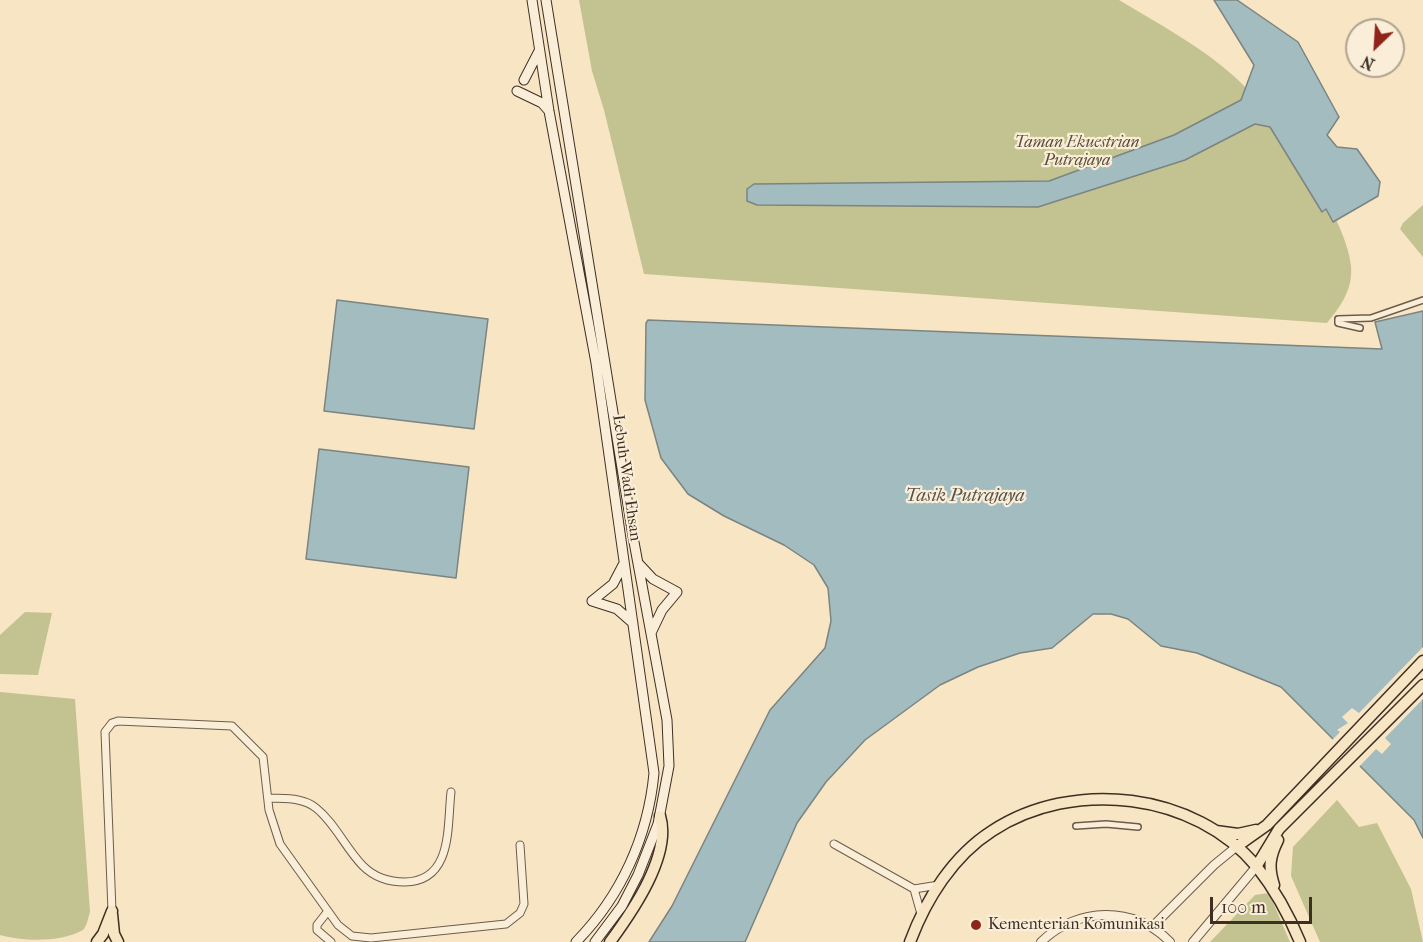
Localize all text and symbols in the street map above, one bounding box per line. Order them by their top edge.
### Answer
north arrow [1345,18,1405,78]
text: N [1359,52,1378,74]
park label: Taman Ekuestrian Putrajaya [1014,133,1140,171]
street label: Lebuh Wadi Ehsan [608,413,644,543]
water label: Tasik Putrajaya [905,486,1025,508]
scale bar [1213,885,1315,923]
text: 100 m [1221,897,1266,918]
place label: Kementerian Komunikasi [988,915,1165,935]
marker: Kementerian Komunikasi [969,918,983,932]

